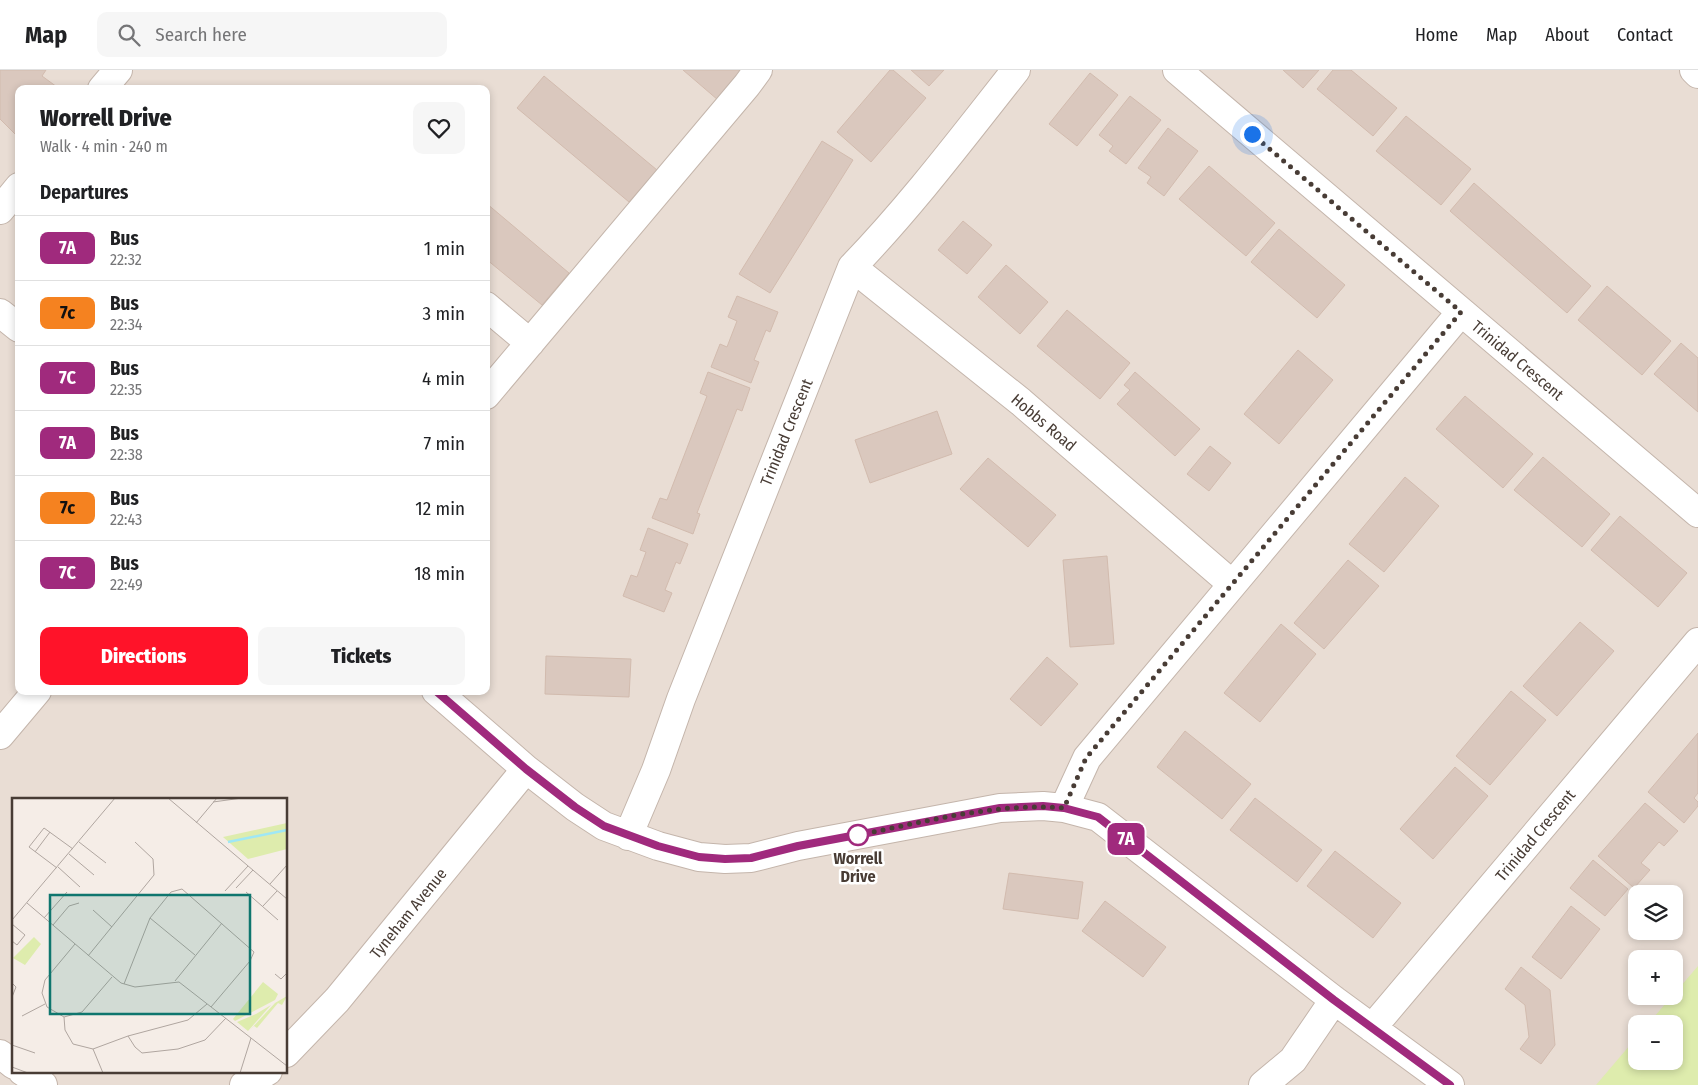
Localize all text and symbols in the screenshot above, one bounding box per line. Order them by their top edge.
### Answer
search box [97,12,447,57]
text: Map [25,21,67,49]
icon: search [115,21,143,49]
text: Search here [155,23,247,46]
text: Home [1415,24,1458,46]
text: Map [1486,24,1517,46]
text: About [1545,24,1589,46]
text: Contact [1617,24,1673,46]
button: heart [413,102,465,154]
text: Worrell Drive [40,104,172,132]
your location [1240,122,1265,147]
text: Walk · 4 min · 240 m [40,137,168,156]
text: Departures [40,181,128,204]
text: Bus [110,227,139,250]
text: 7A [59,237,76,259]
text: 1 min [424,237,465,260]
text: 22:32 [110,250,142,269]
text: Bus [110,292,139,315]
text: 7c [60,302,75,324]
text: 3 min [423,302,465,325]
text: 22:34 [110,315,143,334]
street label: Trinidad Crescent [1468,317,1568,405]
text: Bus [110,357,139,380]
text: 7C [59,367,76,389]
text: 4 min [422,367,465,390]
street label: Trinidad Crescent [756,375,817,488]
text: 22:35 [110,380,142,399]
street label: Hobbs Road [1007,390,1080,455]
text: Bus [110,422,139,445]
text: 7A [59,432,76,454]
text: 7 min [423,432,465,455]
text: 22:38 [110,445,143,464]
text: Bus [110,487,139,510]
text: 7c [60,497,75,519]
text: 12 min [415,497,465,520]
text: 22:43 [110,510,142,529]
text: Bus [110,552,139,575]
text: 7C [59,562,76,584]
text: 18 min [414,562,465,585]
text: 22:49 [110,575,143,594]
button: Directions [40,627,248,685]
button: Tickets [258,627,465,685]
street label: Trinidad Crescent [1492,785,1580,885]
inset map [12,798,288,1072]
line badge: 7A [1104,823,1148,855]
marker: Worrell Drive [847,824,869,846]
text: 7A [1118,828,1134,850]
place label: Worrell Drive [834,849,883,886]
street label: Tyneham Avenue [366,864,451,962]
map controls [1628,885,1683,1070]
button: layers [1628,885,1683,940]
button: + [1628,950,1683,1005]
button: − [1628,1015,1683,1070]

